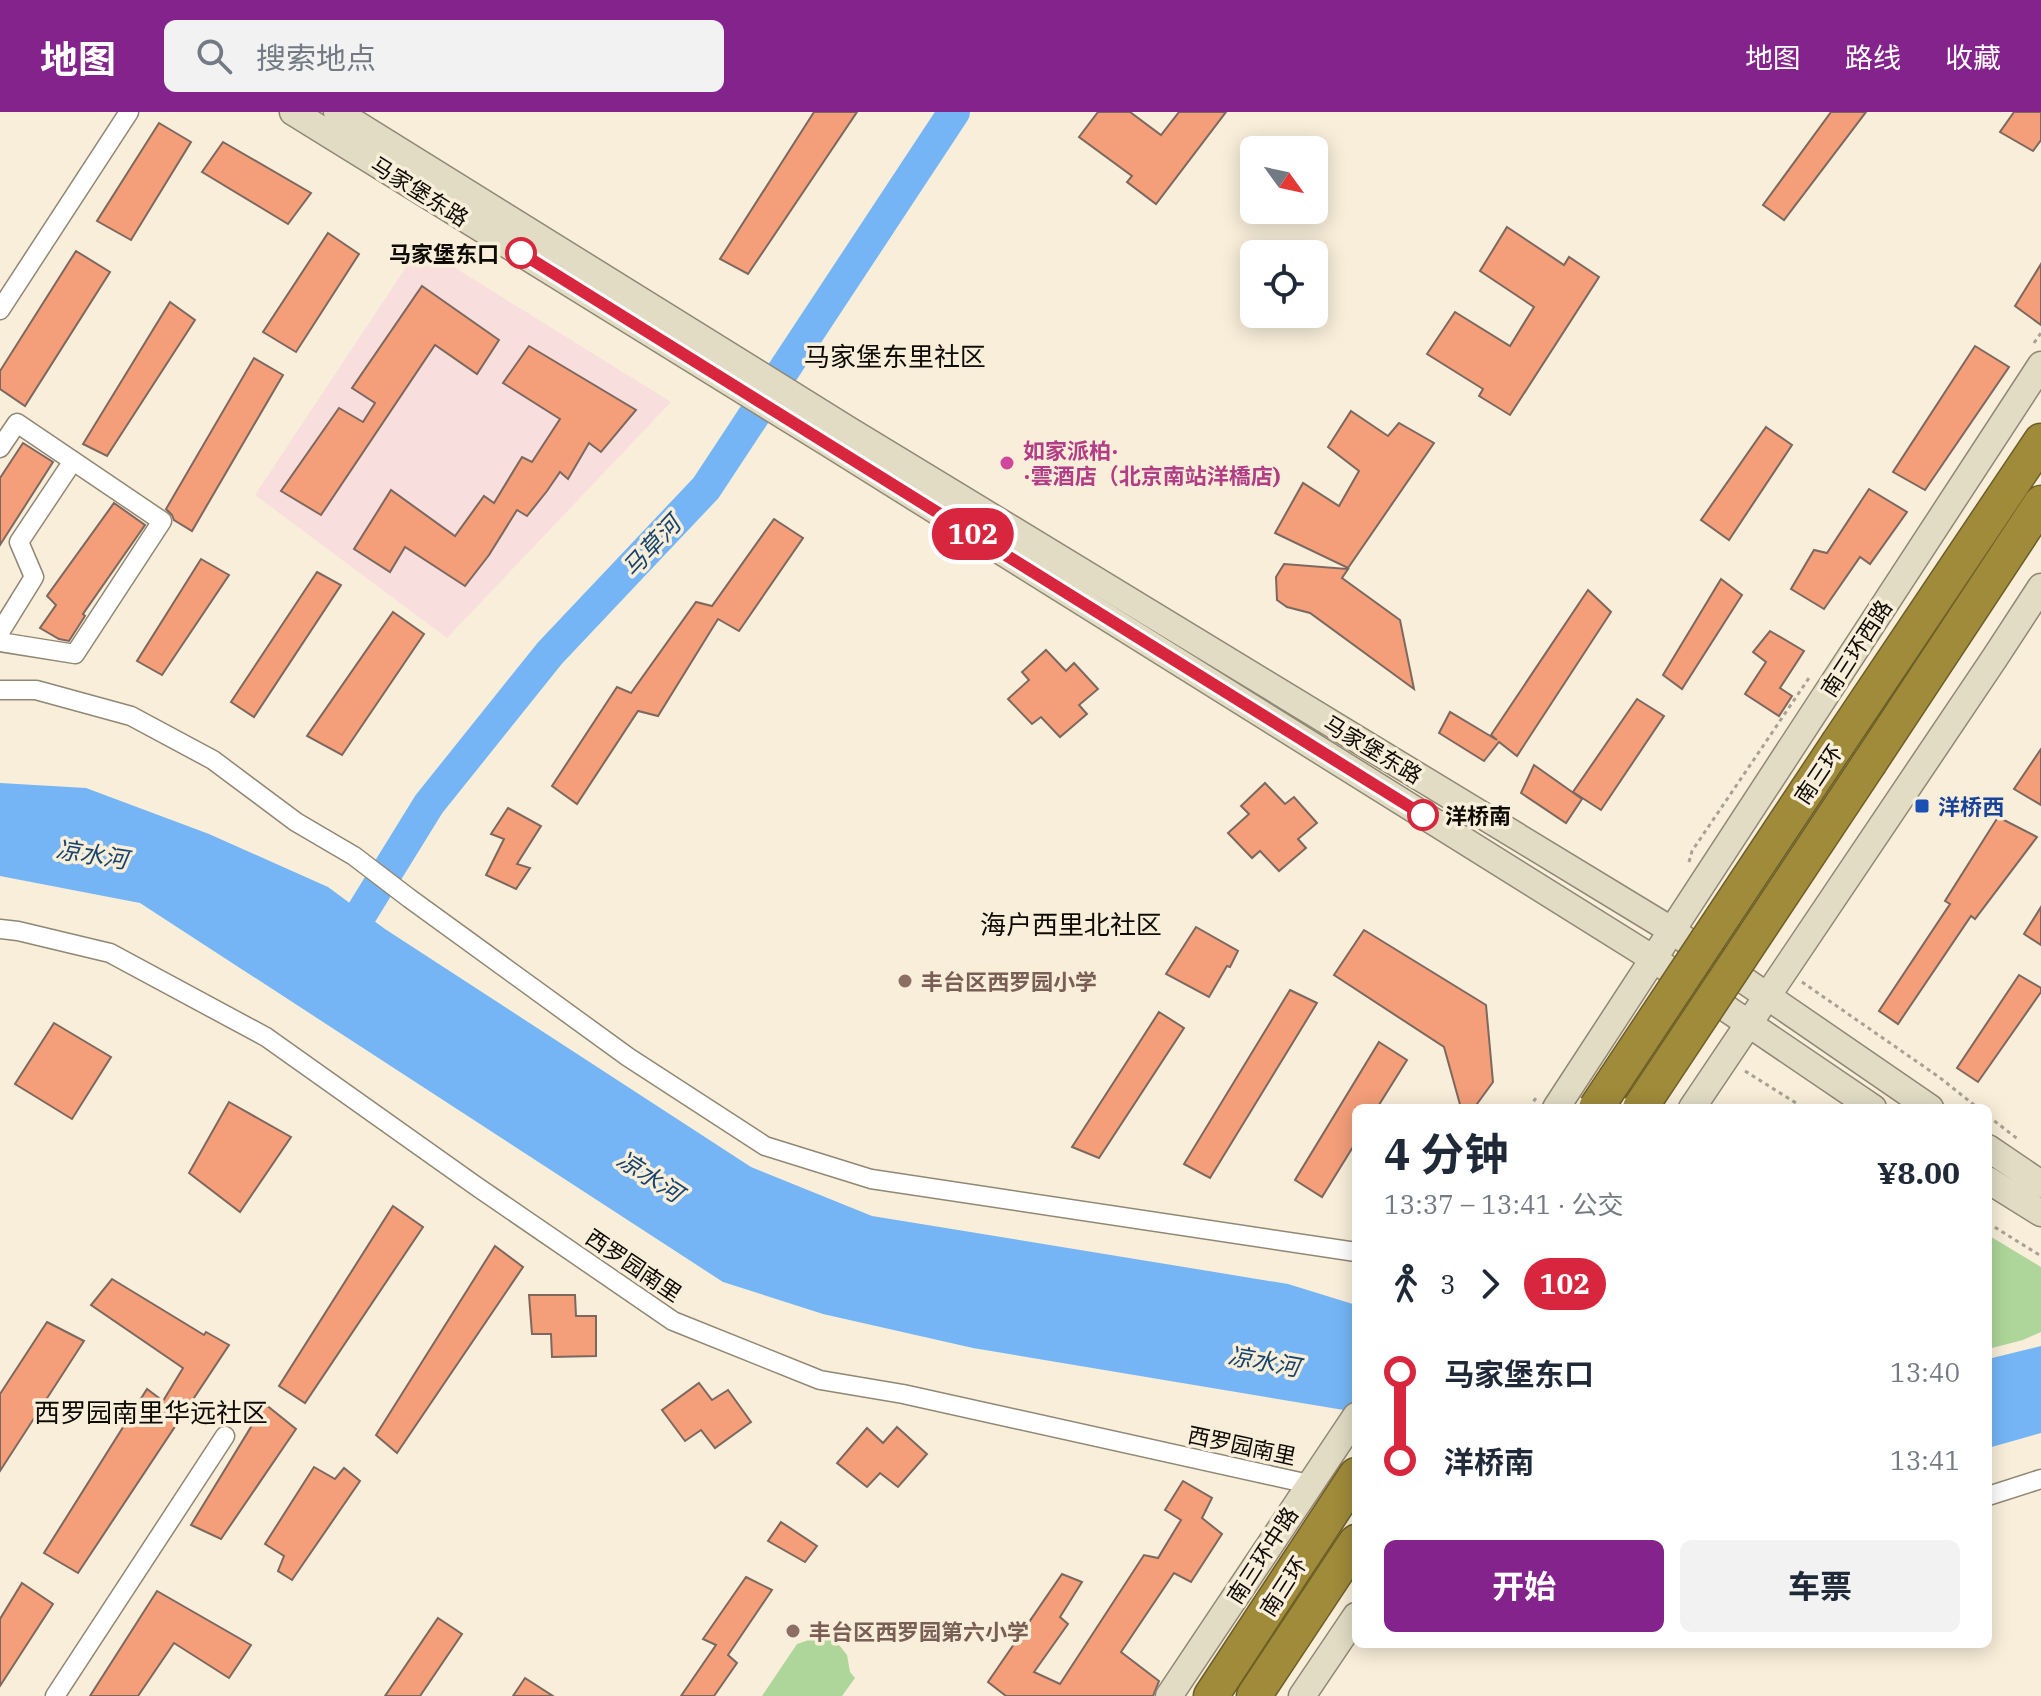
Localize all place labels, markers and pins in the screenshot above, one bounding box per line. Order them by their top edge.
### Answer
marker: 马家堡东口 [506,238,536,268]
place label: 马家堡东口 [389,239,499,268]
place label: 如家派柏· ·雲酒店（北京南站洋橋店) [1023,436,1281,490]
marker: 如家派柏· ·雲酒店（北京南站洋橋店) [998,454,1016,472]
place label: 洋桥西 [1938,792,2004,821]
marker: 洋桥西 [1913,797,1931,815]
marker: 洋桥南 [1408,800,1438,830]
place label: 洋桥南 [1445,801,1511,830]
place label: 丰台区西罗园小学 [921,967,1097,996]
marker: 丰台区西罗园小学 [896,972,914,990]
place label: 丰台区西罗园第六小学 [809,1617,1029,1646]
marker: 丰台区西罗园第六小学 [784,1622,802,1640]

